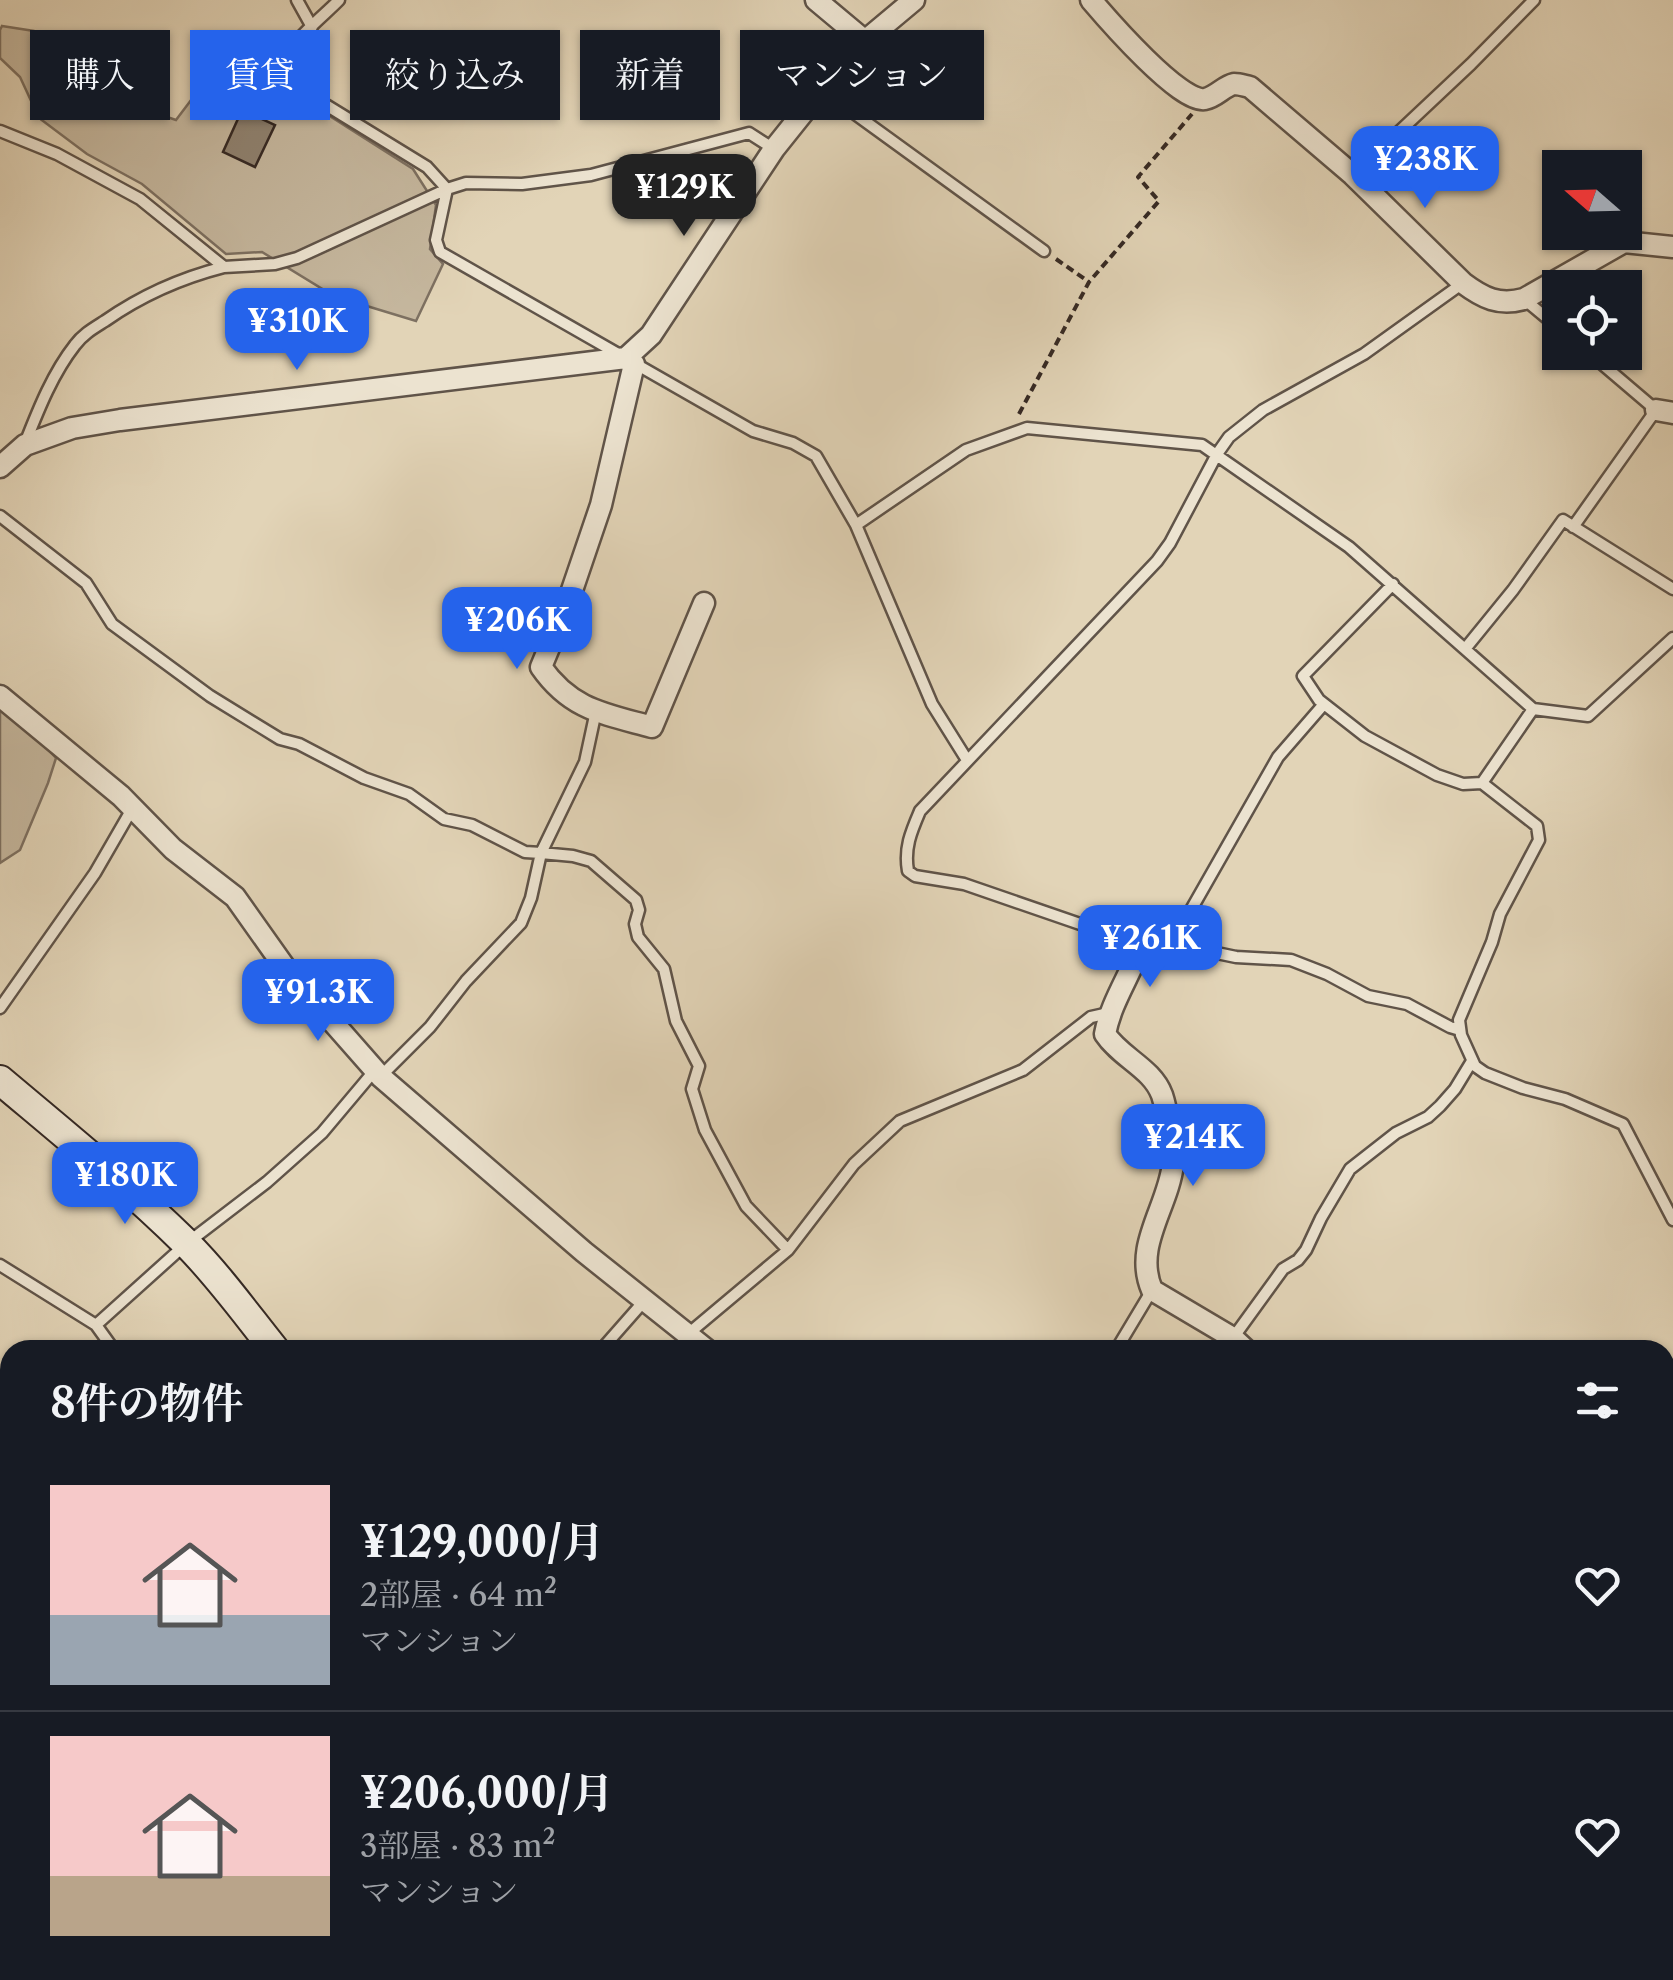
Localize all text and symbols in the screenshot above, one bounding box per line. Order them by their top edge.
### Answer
chip: 購入 [30,30,170,120]
chip: 賃貸 [190,30,330,120]
chip: 絞り込み [350,30,560,120]
chip: 新着 [580,30,720,120]
chip: マンション [740,30,984,120]
pin: ¥238K [1355,126,1495,211]
text: ¥238K [1373,139,1477,178]
north arrow [1542,150,1642,250]
map controls [1542,150,1642,370]
pin: ¥129K [614,154,754,239]
text: ¥129K [634,167,734,206]
button: locate [1542,270,1642,370]
pin: ¥310K [227,288,367,373]
text: ¥310K [247,301,347,340]
pin: ¥206K [447,587,587,672]
text: ¥206K [464,600,570,639]
pin: ¥261K [1080,905,1220,990]
text: ¥261K [1100,918,1200,957]
pin: ¥91.3K [237,959,399,1044]
text: ¥91.3K [264,972,372,1011]
pin: ¥214K [1123,1104,1263,1189]
text: ¥214K [1143,1117,1243,1156]
pin: ¥180K [55,1142,195,1227]
text: ¥180K [74,1155,176,1194]
icon: filters [1570,1373,1625,1428]
text: 8件の物件 [50,1377,244,1429]
text: ¥129,000/月 [360,1516,604,1568]
icon: home [130,1525,250,1645]
icon: heart [1570,1558,1625,1613]
text: 2部屋 · 64 m² [360,1575,557,1614]
text: マンション [360,1621,519,1660]
text: ¥206,000/月 [360,1767,614,1819]
icon: home [130,1776,250,1896]
icon: heart [1570,1809,1625,1864]
text: 3部屋 · 83 m² [360,1826,556,1865]
text: マンション [360,1872,519,1911]

